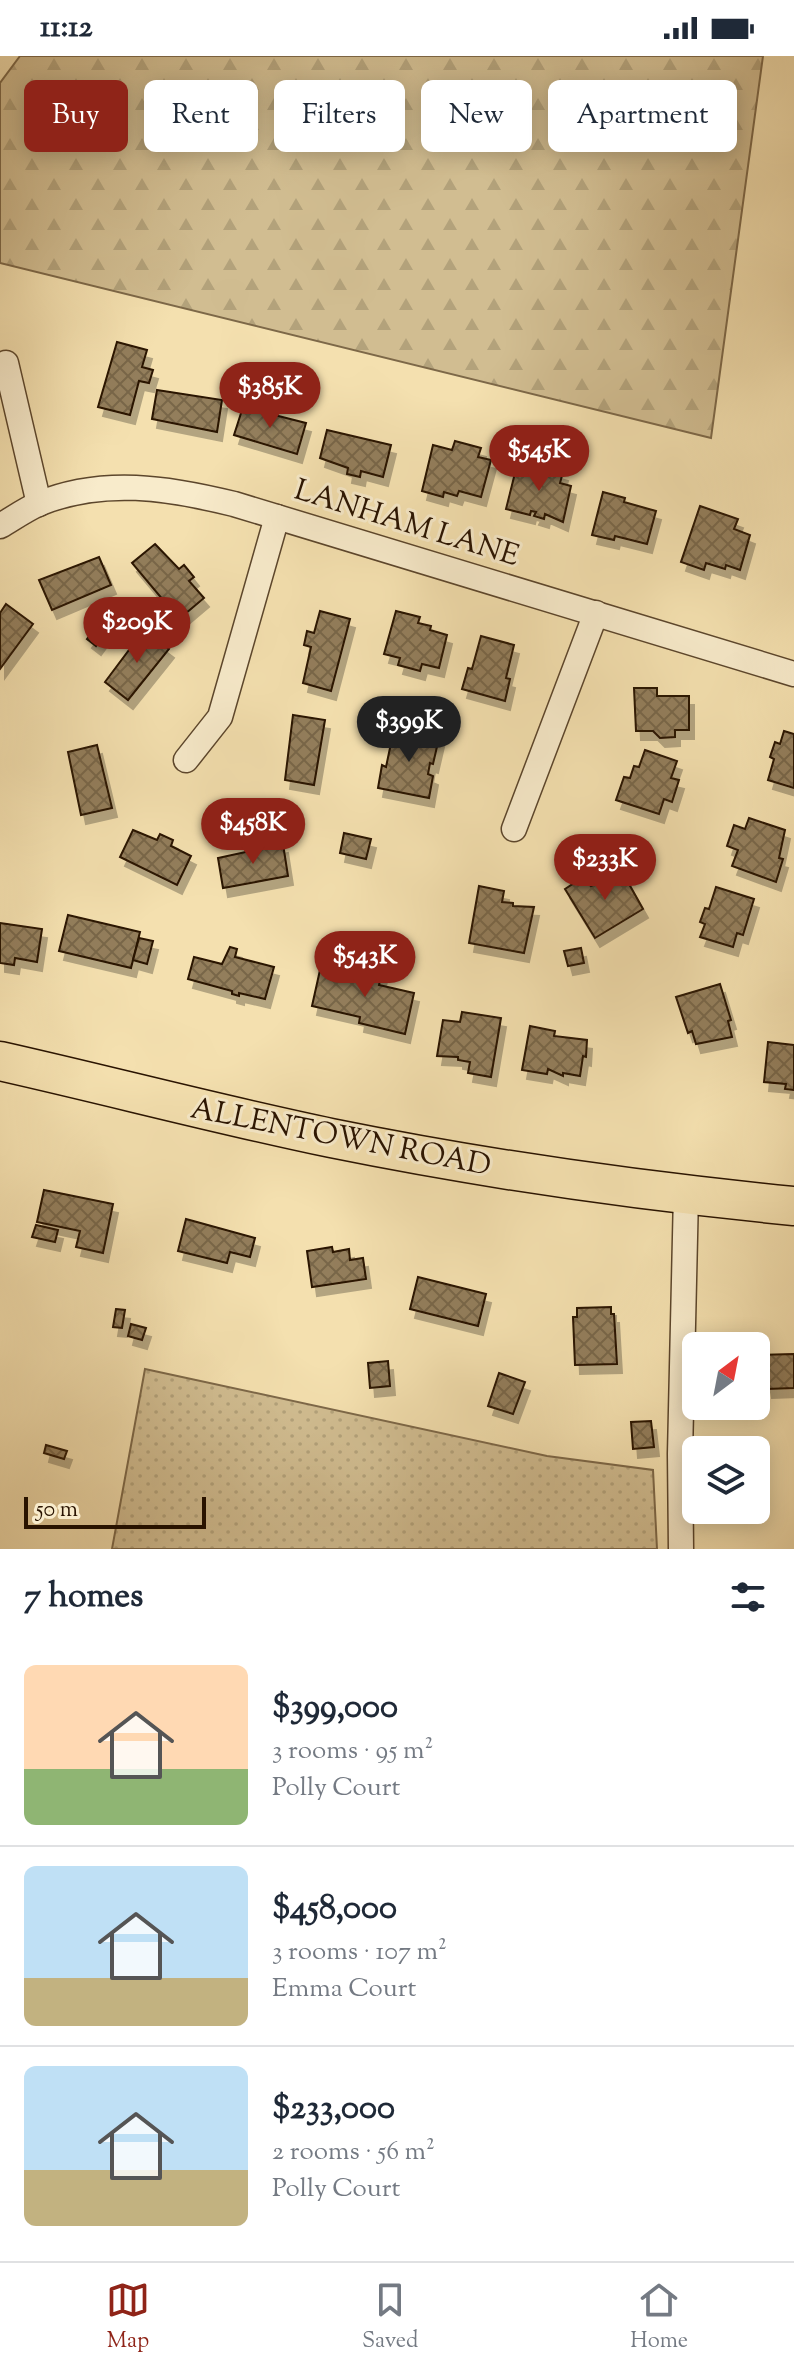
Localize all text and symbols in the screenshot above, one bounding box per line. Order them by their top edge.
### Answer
text: 11:12 [40,7,92,50]
chip: Buy [24,80,128,152]
chip: Rent [144,80,258,152]
chip: Filters [274,80,405,152]
chip: New [421,80,532,152]
chip: Apartment [548,80,737,152]
pin: $385K [214,362,326,430]
text: $385K [237,369,303,406]
pin: $545K [483,425,595,493]
text: $545K [507,432,571,469]
street label: LANHAM LANE [289,470,524,579]
pin: $209K [81,597,193,665]
text: $209K [101,604,173,641]
pin: $399K [353,696,465,764]
text: $399K [375,703,443,740]
pin: $458K [197,798,309,866]
text: $458K [219,805,287,842]
pin: $233K [549,834,661,902]
text: $233K [572,841,638,878]
pin: $543K [309,931,421,999]
text: $543K [332,938,398,975]
street label: ALLENTOWN ROAD [187,1088,494,1189]
north arrow [682,1332,770,1420]
map controls [682,1332,770,1524]
button: layers [682,1436,770,1524]
scale bar [24,1493,206,1529]
text: 50 m [36,1495,78,1527]
text: 7 homes [24,1573,143,1622]
icon: filters [726,1575,770,1619]
text: $399,000 [272,1684,398,1733]
icon: home [88,1697,184,1793]
text: 3 rooms · 95 m² [272,1733,433,1770]
text: Polly Court [272,1770,400,1807]
text: $458,000 [272,1885,397,1934]
icon: home [88,1898,184,1994]
text: 3 rooms · 107 m² [272,1934,447,1971]
text: Emma Court [272,1971,416,2008]
text: $233,000 [272,2085,395,2134]
icon: home [88,2098,184,2194]
text: 2 rooms · 56 m² [272,2134,435,2171]
text: Polly Court [272,2171,400,2208]
tab: Map [106,2278,150,2358]
tab: Saved [362,2278,418,2358]
tab: Home [630,2278,688,2358]

